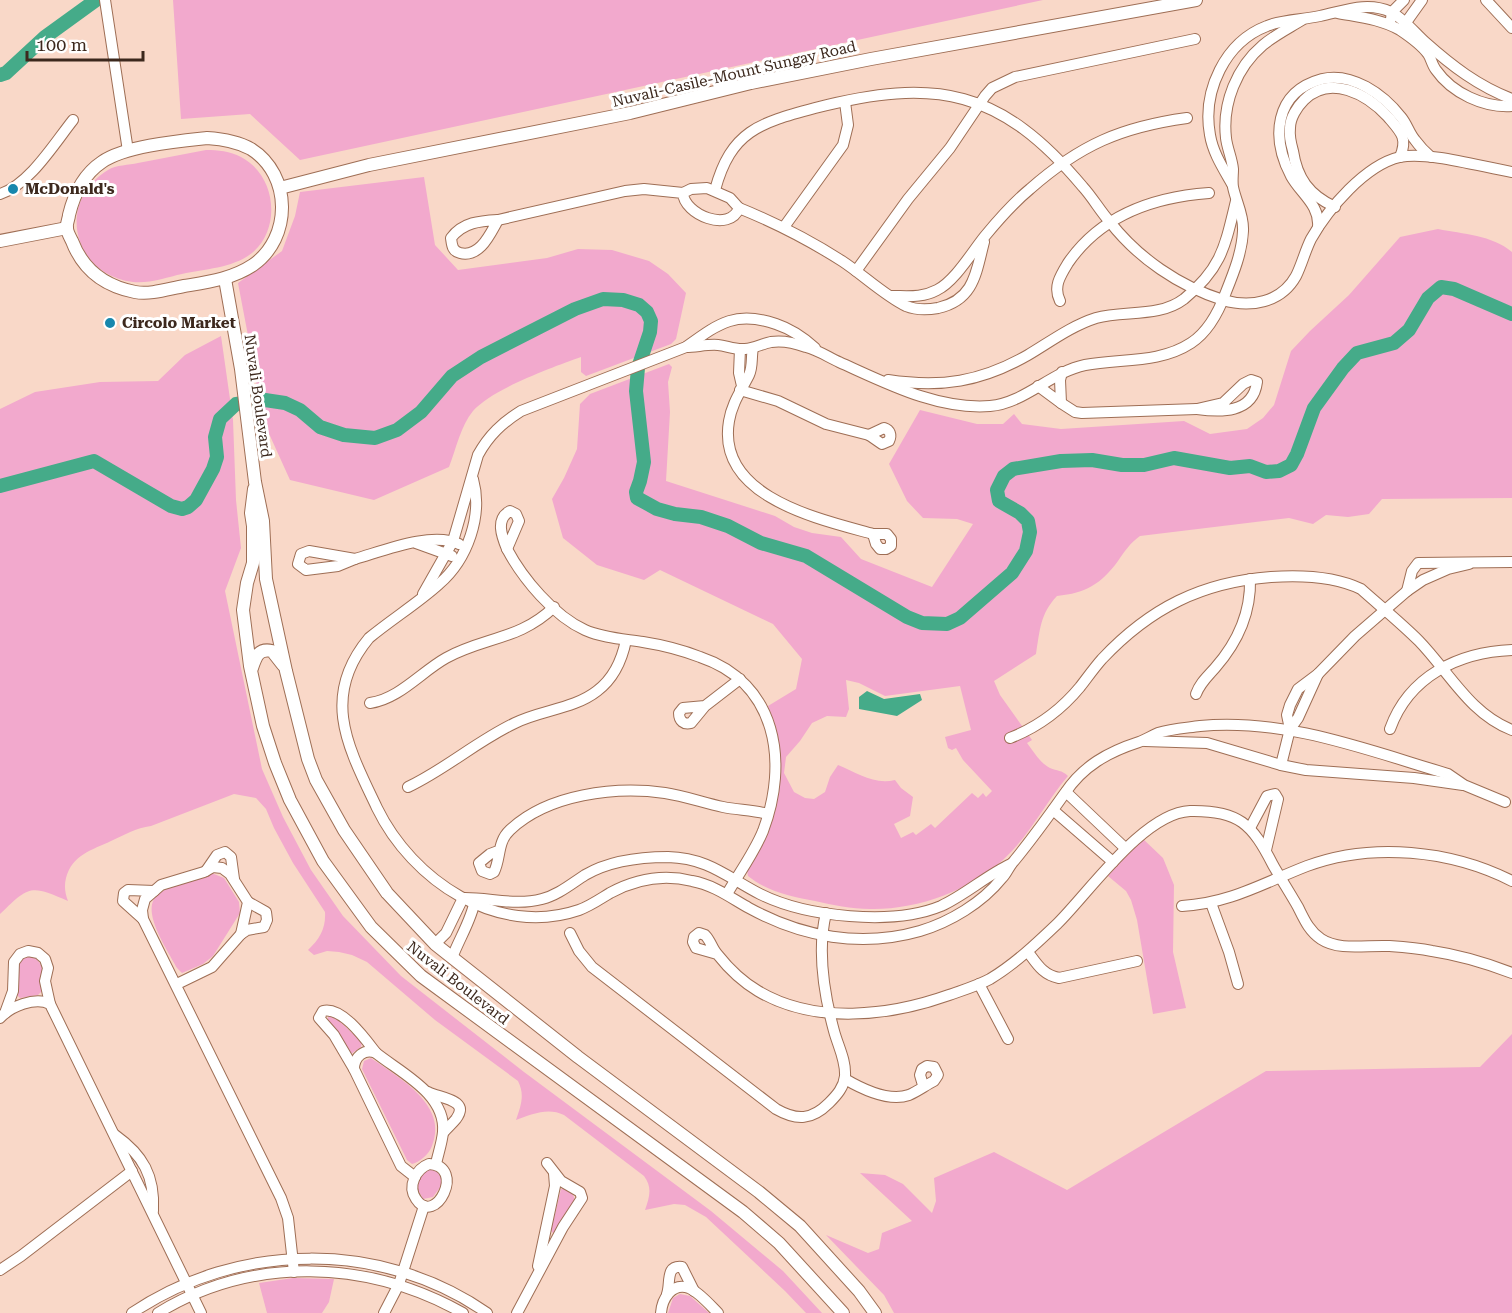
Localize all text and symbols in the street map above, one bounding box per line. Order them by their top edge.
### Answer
scale bar [27,24,142,62]
text: 100 m [36,34,87,55]
street label: Nuvali-Casile-Mount Sungay Road [610,37,858,111]
place label: McDonald's [25,180,115,198]
marker: McDonald's [6,182,20,196]
place label: Circolo Market [122,314,236,332]
marker: Circolo Market [103,316,117,330]
street label: Nuvali Boulevard [240,333,276,459]
street label: Nuvali Boulevard [403,938,513,1029]

